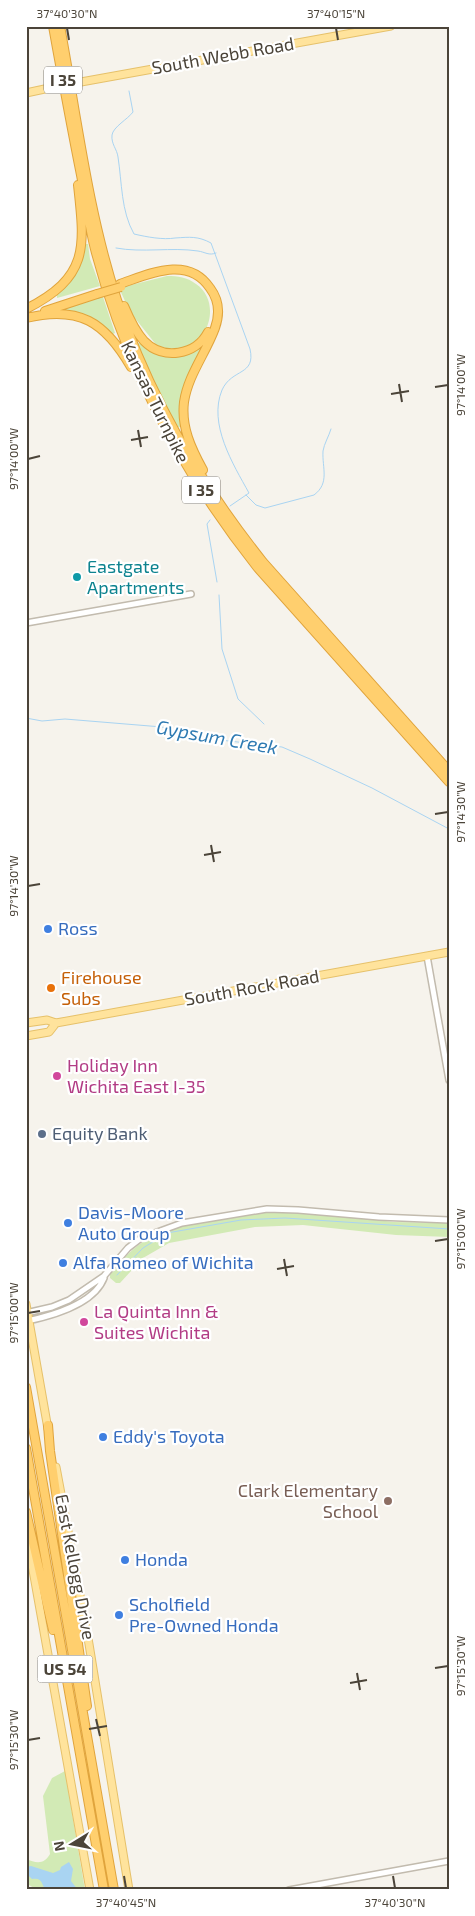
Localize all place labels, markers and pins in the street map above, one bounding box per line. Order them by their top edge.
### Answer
place label: Eastgate Apartments [87,555,185,598]
marker: Eastgate Apartments [71,571,83,583]
place label: Ross [58,917,98,939]
marker: Ross [42,923,54,935]
place label: Firehouse Subs [61,966,142,1009]
marker: Firehouse Subs [45,982,57,994]
place label: Holiday Inn Wichita East I-35 [67,1054,205,1097]
marker: Holiday Inn Wichita East I-35 [51,1070,63,1082]
place label: Equity Bank [52,1122,148,1144]
marker: Equity Bank [36,1128,48,1140]
place label: Davis-Moore Auto Group [78,1201,184,1244]
marker: Davis-Moore Auto Group [62,1217,74,1229]
place label: Alfa Romeo of Wichita [73,1251,254,1273]
marker: Alfa Romeo of Wichita [57,1257,69,1269]
place label: La Quinta Inn & Suites Wichita [94,1300,219,1343]
marker: La Quinta Inn & Suites Wichita [78,1316,90,1328]
place label: Eddy's Toyota [113,1425,225,1447]
marker: Eddy's Toyota [97,1431,109,1443]
place label: Clark Elementary School [238,1479,379,1522]
marker: Clark Elementary School [382,1495,394,1507]
place label: Honda [135,1548,188,1570]
marker: Honda [119,1554,131,1566]
place label: Scholfield Pre-Owned Honda [129,1593,279,1636]
marker: Scholfield Pre-Owned Honda [113,1609,125,1621]

